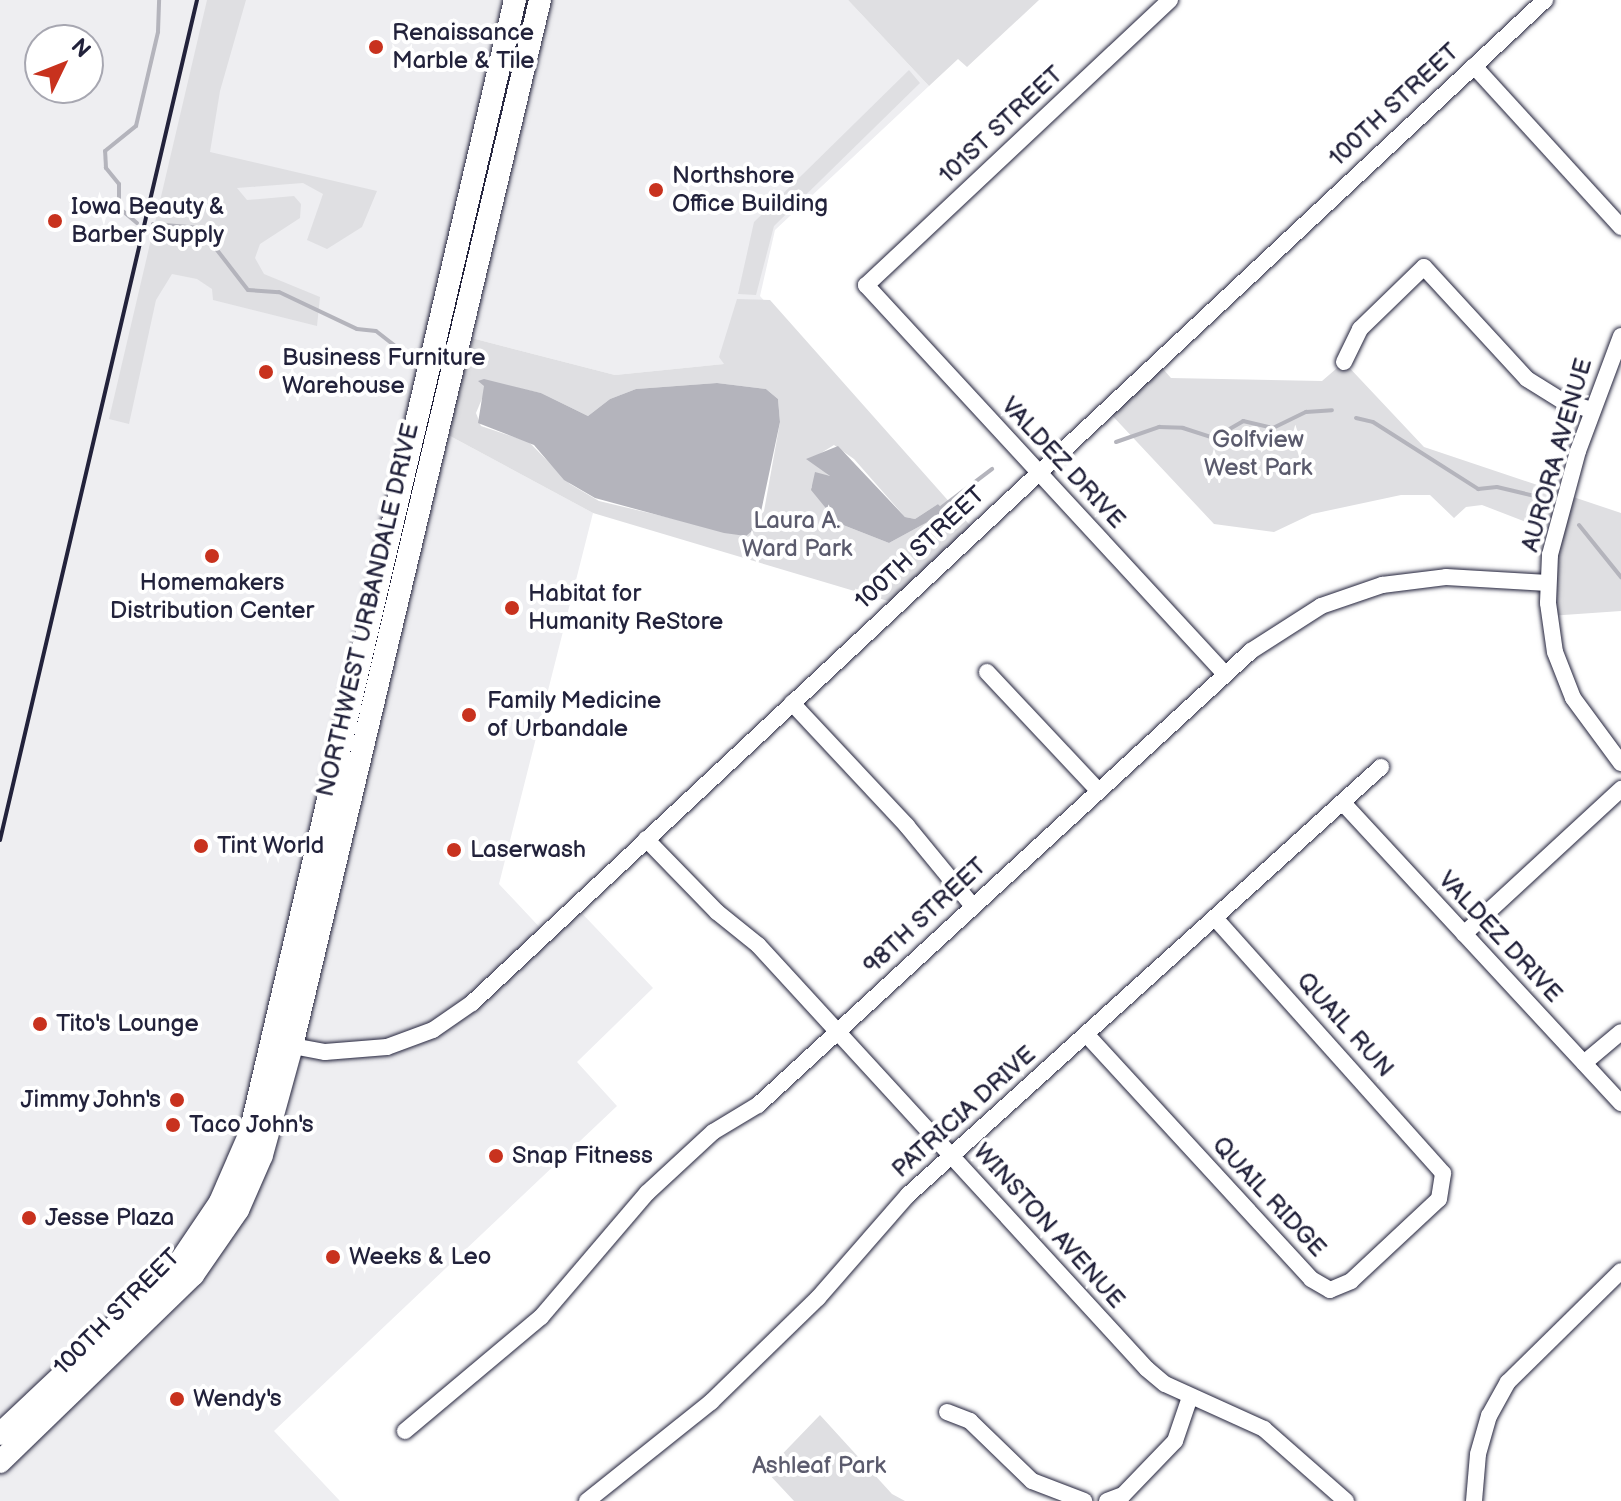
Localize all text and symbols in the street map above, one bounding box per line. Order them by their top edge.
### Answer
place label: Renaissance Marble & Tile [392,19,535,75]
north arrow [24,24,104,104]
text: N [65,33,96,64]
street label: 100TH STREET [1323,37,1465,173]
marker: Renaissance Marble & Tile [367,38,385,56]
street label: 101ST STREET [933,60,1069,190]
place label: Northshore Office Building [672,162,828,218]
marker: Northshore Office Building [647,181,665,199]
place label: Iowa Beauty & Barber Supply [71,193,226,249]
marker: Iowa Beauty & Barber Supply [46,212,64,230]
place label: Business Furniture Warehouse [282,344,486,400]
street label: AURORA AVENUE [1516,355,1598,555]
marker: Business Furniture Warehouse [257,363,275,381]
street label: VALDEZ DRIVE [995,392,1131,534]
street label: NORTHWEST URBANDALE DRIVE [311,421,425,799]
park label: Golfview West Park [1204,426,1312,482]
street label: 100TH STREET [849,480,991,616]
park label: Laura A. Ward Park [742,507,852,563]
marker: Homemakers Distribution Center [203,547,221,565]
place label: Homemakers Distribution Center [110,569,314,625]
place label: Habitat for Humanity ReStore [528,580,725,636]
marker: Habitat for Humanity ReStore [503,599,521,617]
place label: Family Medicine of Urbandale [487,687,663,743]
marker: Family Medicine of Urbandale [458,704,480,726]
place label: Tint World [217,832,325,860]
place label: Laserwash [470,836,586,864]
marker: Tint World [192,837,210,855]
marker: Laserwash [445,841,463,859]
street label: 98TH STREET [857,852,993,980]
street label: VALDEZ DRIVE [1432,866,1568,1008]
street label: QUAIL RUN [1291,967,1399,1083]
place label: Tito's Lounge [56,1010,199,1038]
marker: Tito's Lounge [31,1015,49,1033]
street label: PATRICIA DRIVE [886,1040,1042,1184]
place label: Jimmy John's [18,1086,161,1114]
marker: Jimmy John's [168,1091,186,1109]
place label: Taco John's [189,1111,315,1139]
marker: Taco John's [164,1116,182,1134]
street label: QUAIL RIDGE [1206,1131,1332,1263]
street label: WINSTON AVENUE [967,1138,1131,1314]
place label: Snap Fitness [512,1142,653,1170]
marker: Snap Fitness [487,1147,505,1165]
place label: Jesse Plaza [45,1204,174,1232]
marker: Jesse Plaza [20,1209,38,1227]
street label: 100TH STREET [48,1243,186,1381]
place label: Weeks & Leo [349,1243,491,1271]
marker: Weeks & Leo [324,1248,342,1266]
place label: Wendy's [193,1385,282,1413]
marker: Wendy's [168,1390,186,1408]
park label: Ashleaf Park [752,1452,886,1480]

